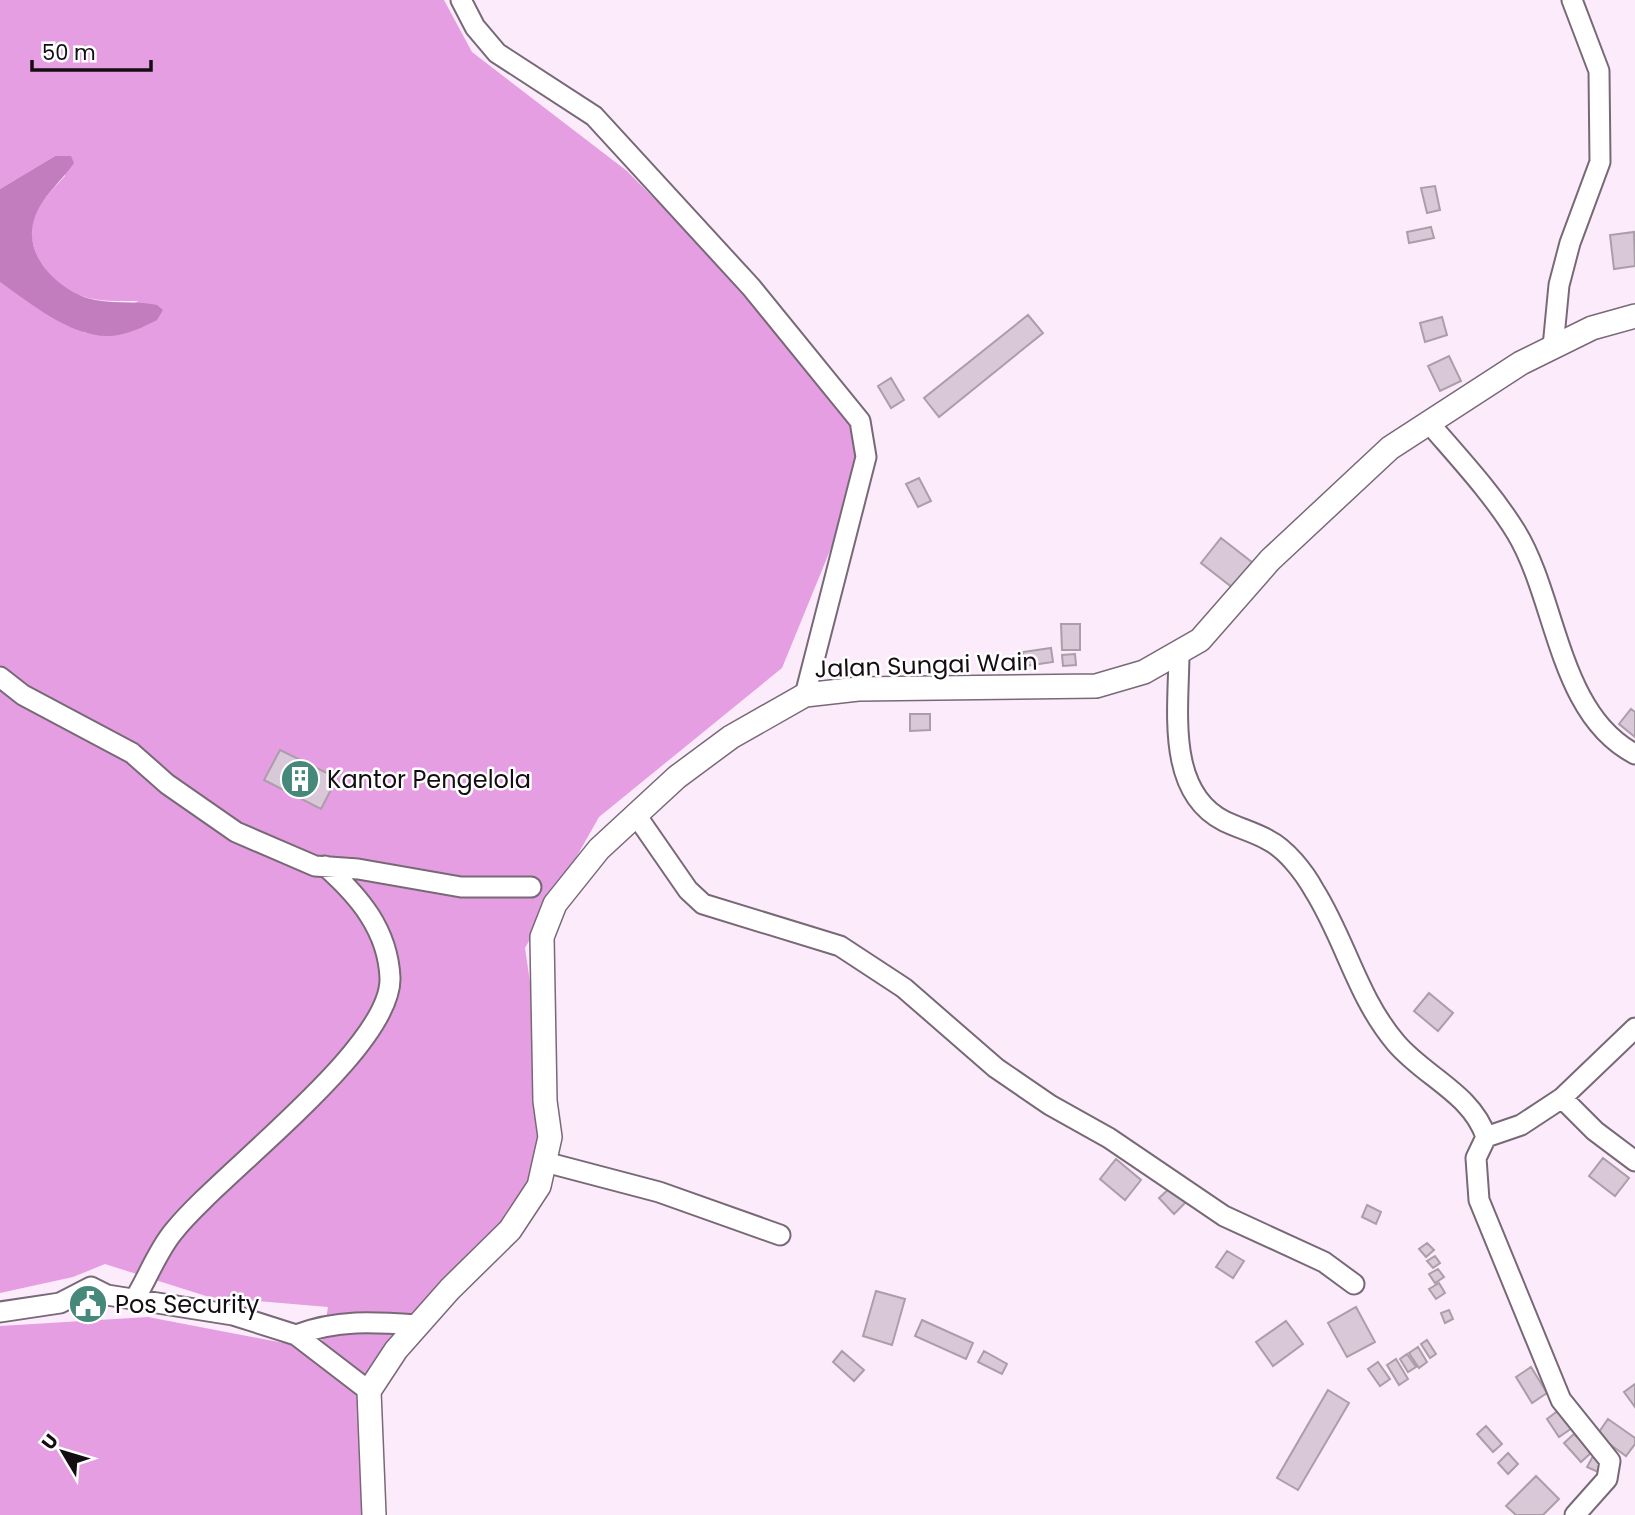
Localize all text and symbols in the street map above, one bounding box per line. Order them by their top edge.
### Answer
scale bar [32,28,150,72]
text: 50 m [42,38,96,67]
street label: Jalan Sungai Wain [814,645,1038,685]
building icon: Kantor Pengelola [279,758,321,800]
place label: Kantor Pengelola [327,763,531,796]
public building icon: Pos Security [67,1283,109,1325]
place label: Pos Security [115,1288,260,1321]
north arrow [28,1417,98,1487]
text: U [35,1428,65,1455]

